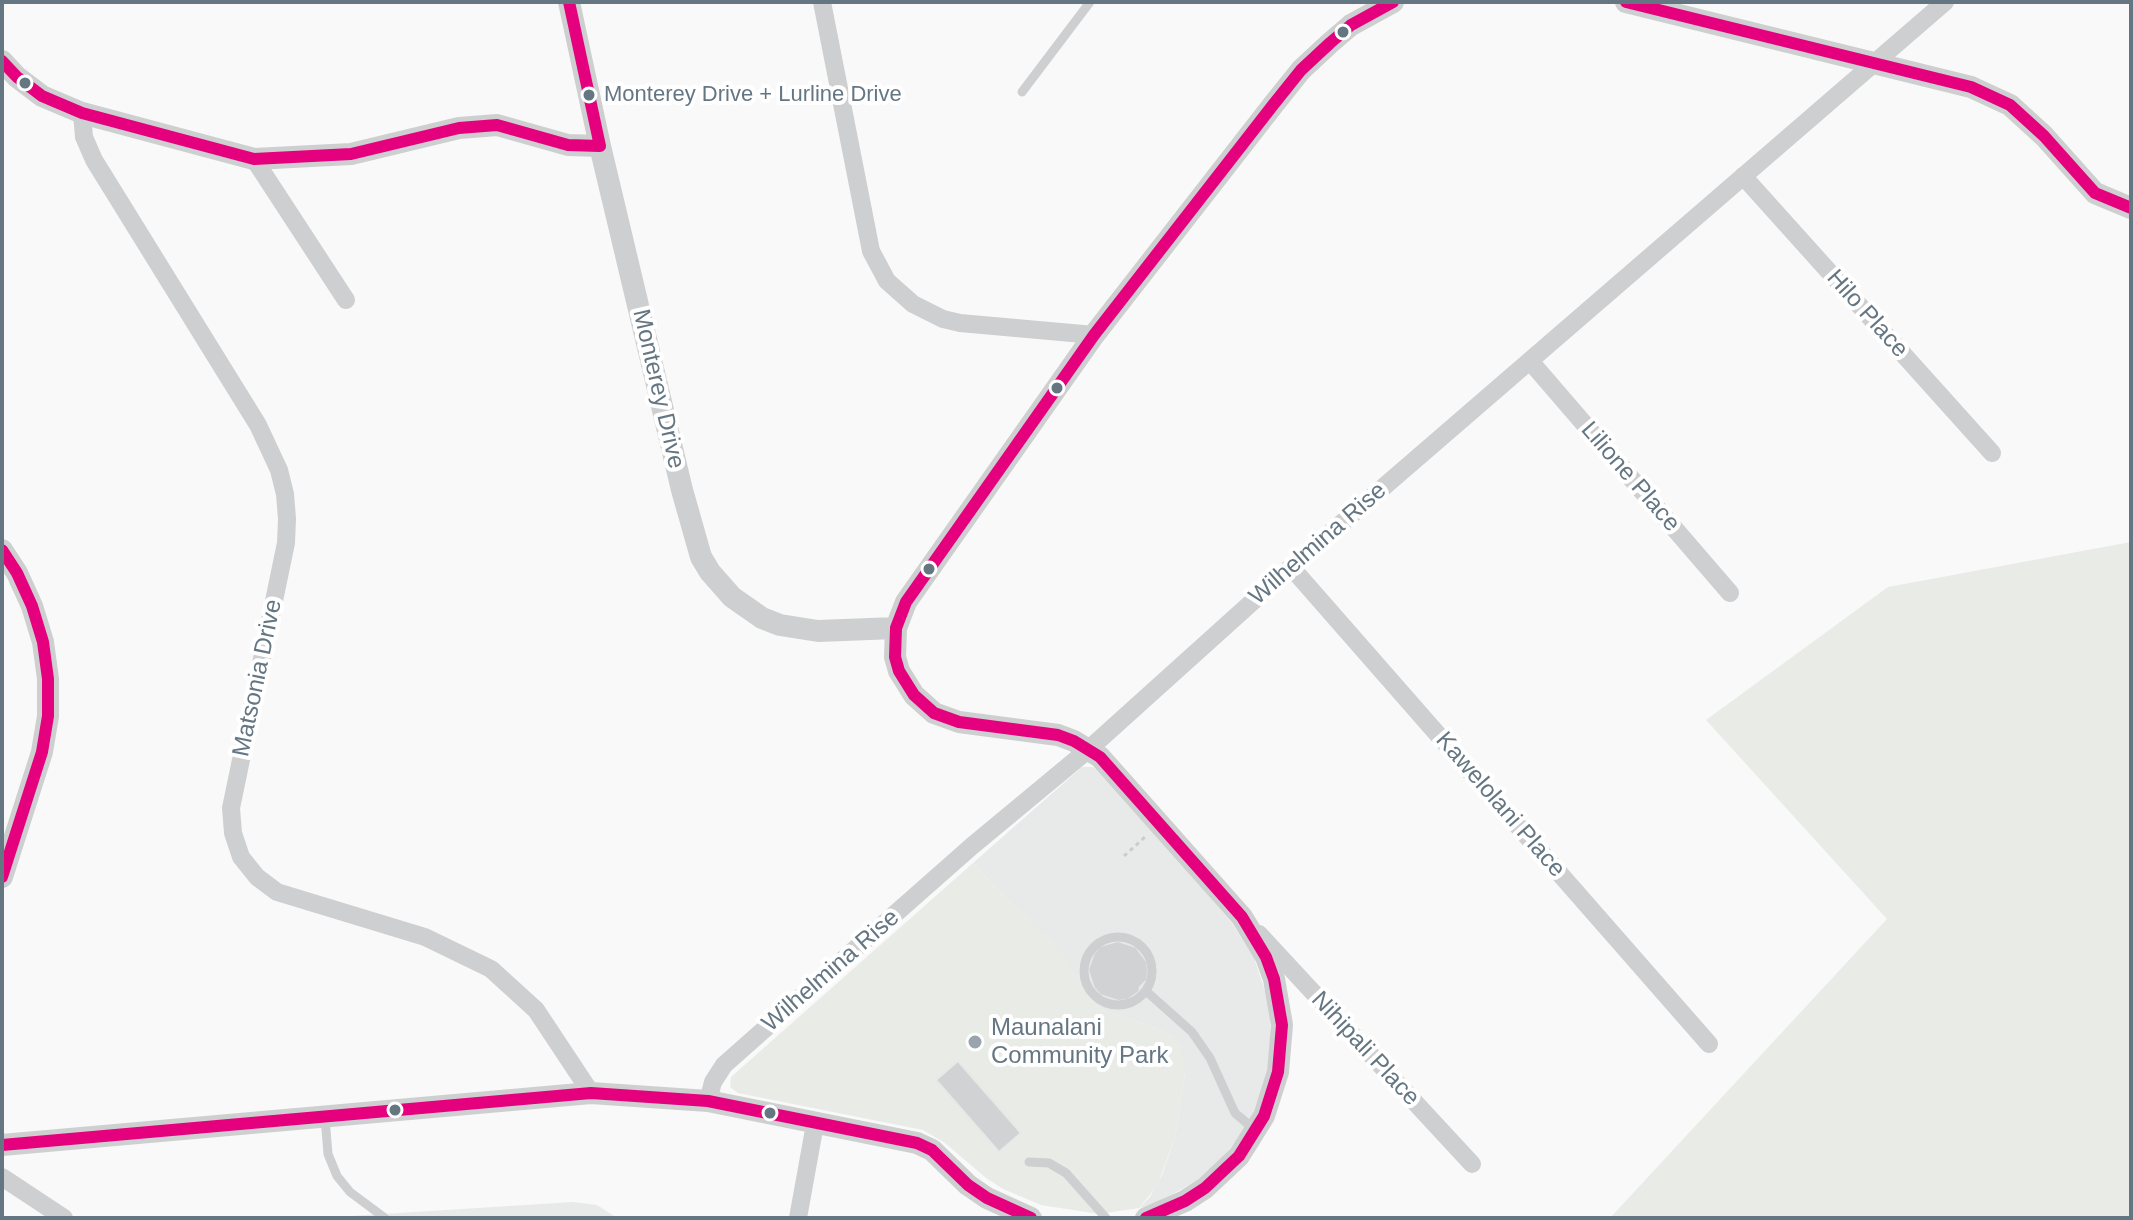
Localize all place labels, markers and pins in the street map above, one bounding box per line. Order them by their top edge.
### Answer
unlabelled marker [1335,24,1351,40]
unlabelled marker [17,75,33,91]
place label: Monterey Drive + Lurline Drive [604,82,902,108]
marker: Monterey Drive + Lurline Drive [581,87,597,103]
unlabelled marker [1049,380,1065,396]
unlabelled marker [921,561,937,577]
place label: Maunalani Community Park [991,1014,1168,1070]
marker: Maunalani Community Park [966,1033,984,1051]
unlabelled marker [387,1102,403,1118]
unlabelled marker [762,1105,778,1121]

